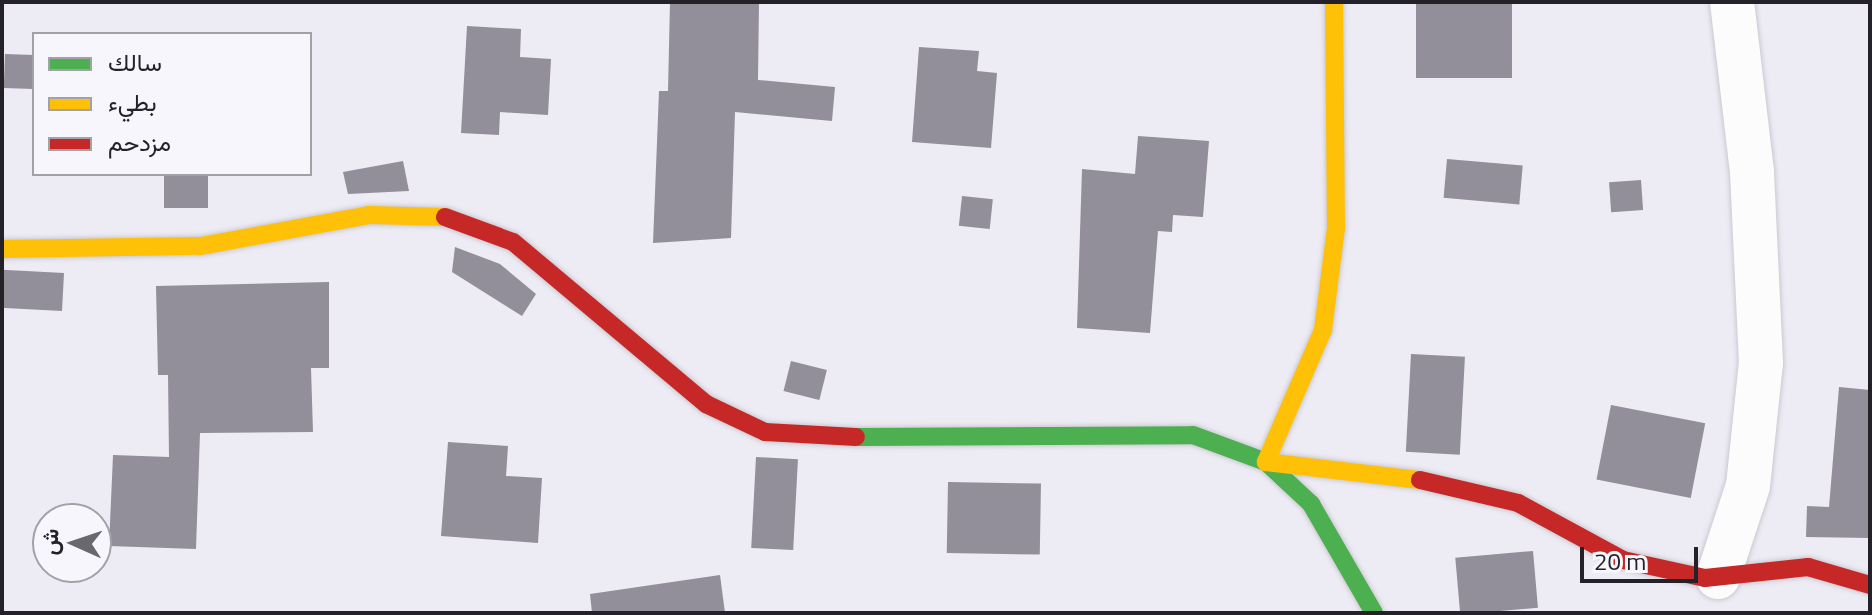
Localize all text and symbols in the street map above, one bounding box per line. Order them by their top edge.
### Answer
legend [32,32,312,176]
text: سالك [108,44,162,80]
text: بطيء [108,84,157,120]
text: مزدحم [108,124,171,160]
north arrow [32,503,112,583]
text: ش [32,528,68,556]
scale bar [1584,531,1702,581]
text: 20 m [1594,543,1646,579]

